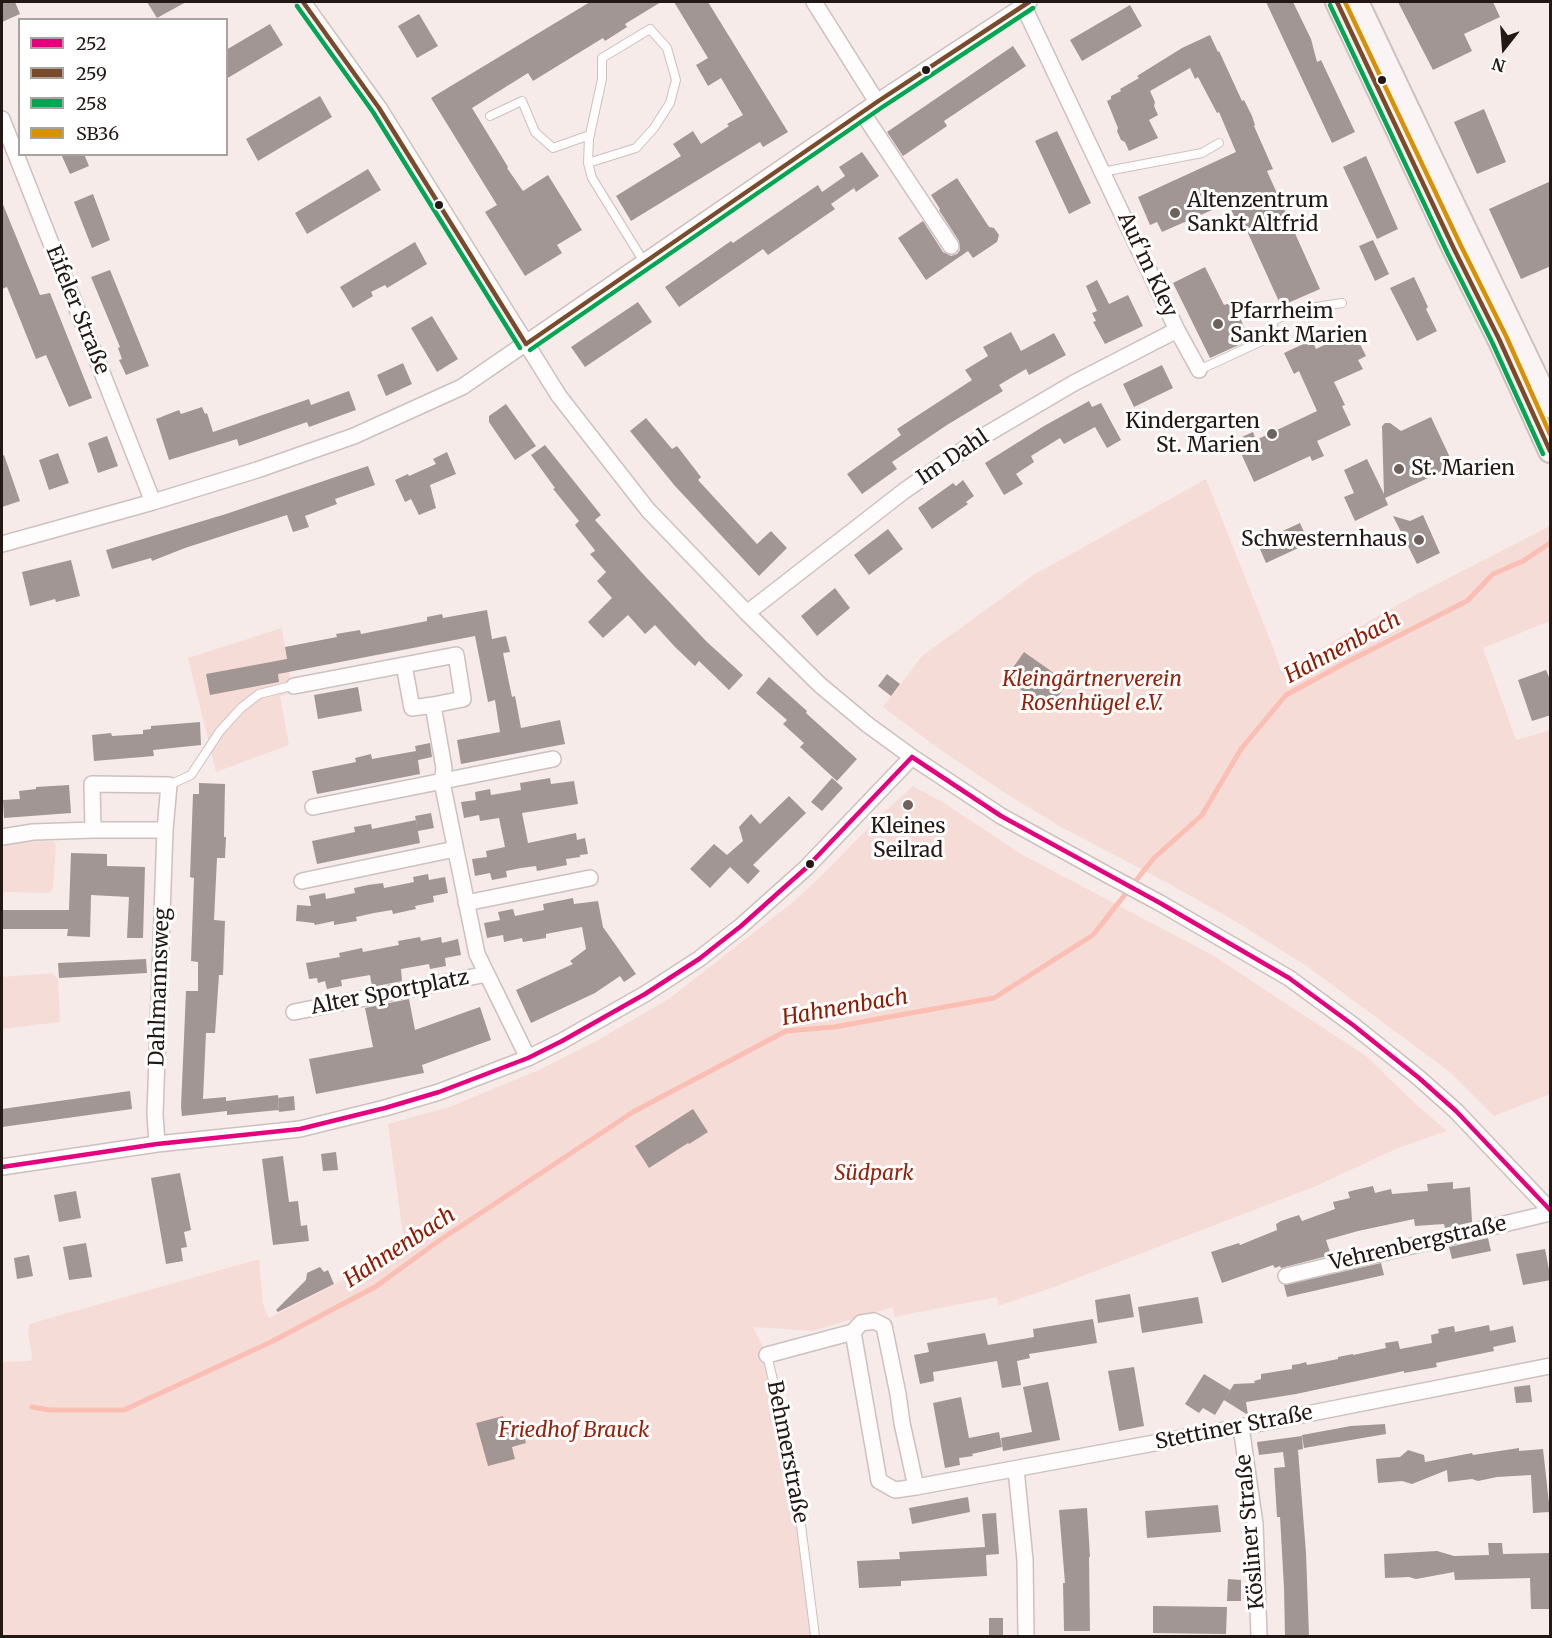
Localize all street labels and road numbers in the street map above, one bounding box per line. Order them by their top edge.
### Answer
street label: Auf'm Kley [1112,209,1182,321]
street label: Eifeler Straße [40,242,114,378]
street label: Im Dahl [912,425,994,491]
street label: Dahlmannsweg [145,907,175,1067]
street label: Alter Sportplatz [309,965,471,1021]
street label: Vehrenbergstraße [1327,1211,1509,1277]
street label: Behmerstraße [761,1379,813,1525]
street label: Stettiner Straße [1153,1400,1315,1456]
street label: Kösliner Straße [1232,1453,1270,1611]

